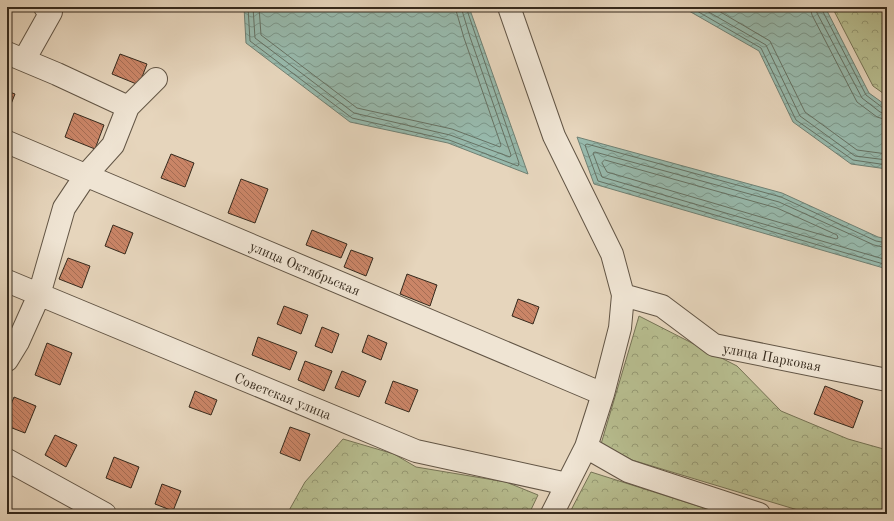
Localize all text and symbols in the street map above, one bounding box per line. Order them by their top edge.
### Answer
street label: улица Октябрьская [247,239,362,299]
street label: улица Парковая [721,342,822,374]
street label: Советская улица [232,371,333,423]

